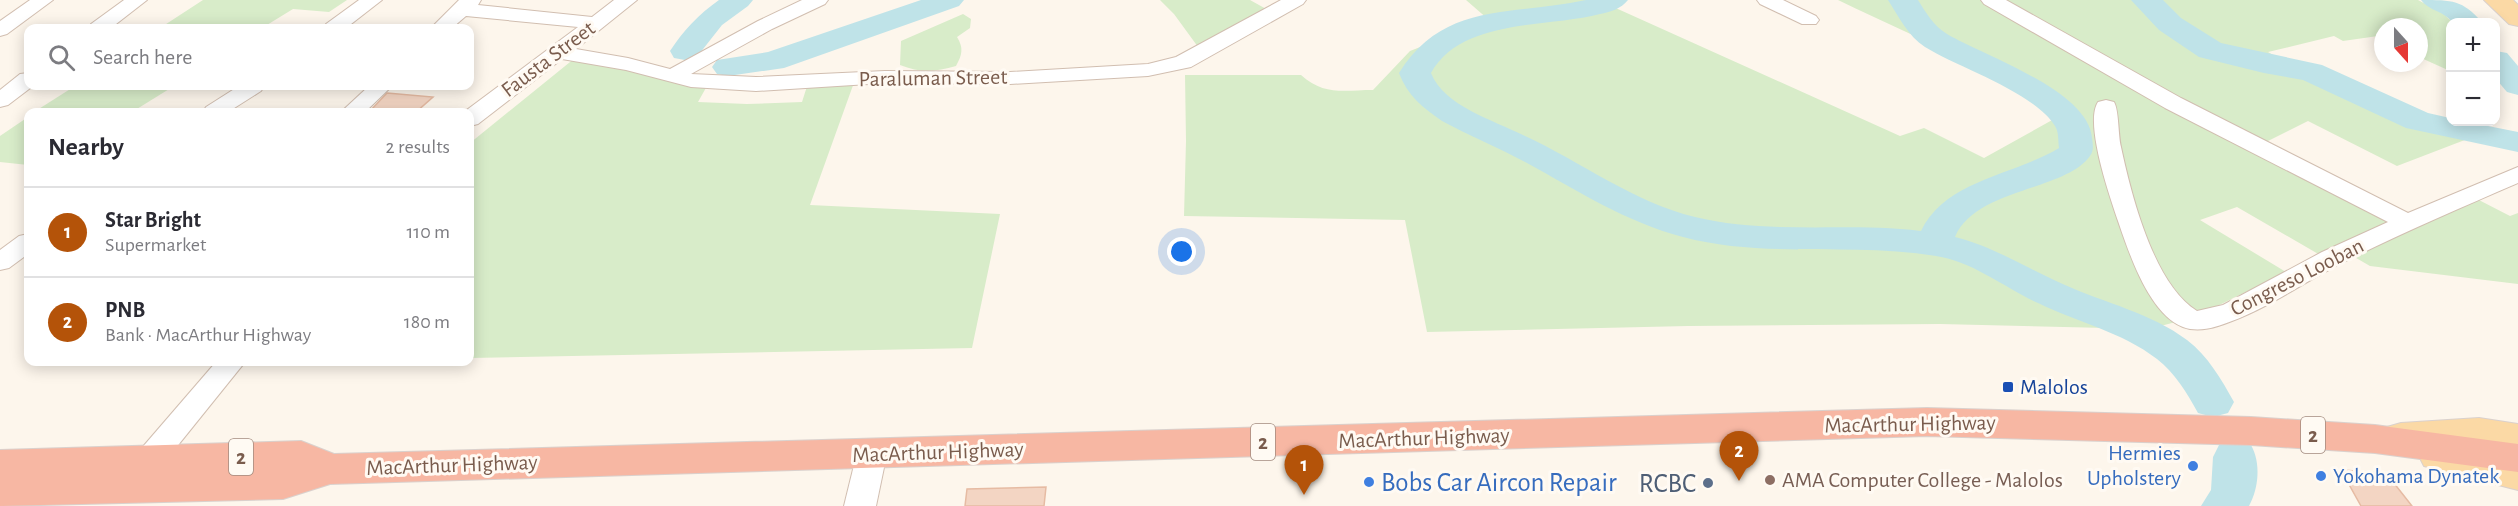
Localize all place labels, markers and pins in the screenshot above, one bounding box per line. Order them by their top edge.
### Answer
place label: Malolos [2020,376,2088,398]
marker: Malolos [2001,380,2015,394]
pin: 2 [1720,432,1758,481]
place label: Hermies Upholstery [2087,442,2182,489]
pin: 1 [1284,446,1324,495]
marker: Hermies Upholstery [2186,459,2200,473]
place label: Yokohama Dynatek [2333,465,2499,487]
place label: Bobs Car Aircon Repair [1381,469,1617,496]
place label: AMA Computer College - Malolos [1782,469,2063,491]
marker: Yokohama Dynatek [2314,469,2328,483]
place label: RCBC [1639,470,1696,497]
marker: AMA Computer College - Malolos [1763,473,1777,487]
marker: Bobs Car Aircon Repair [1362,475,1376,489]
marker: RCBC [1701,476,1715,490]

